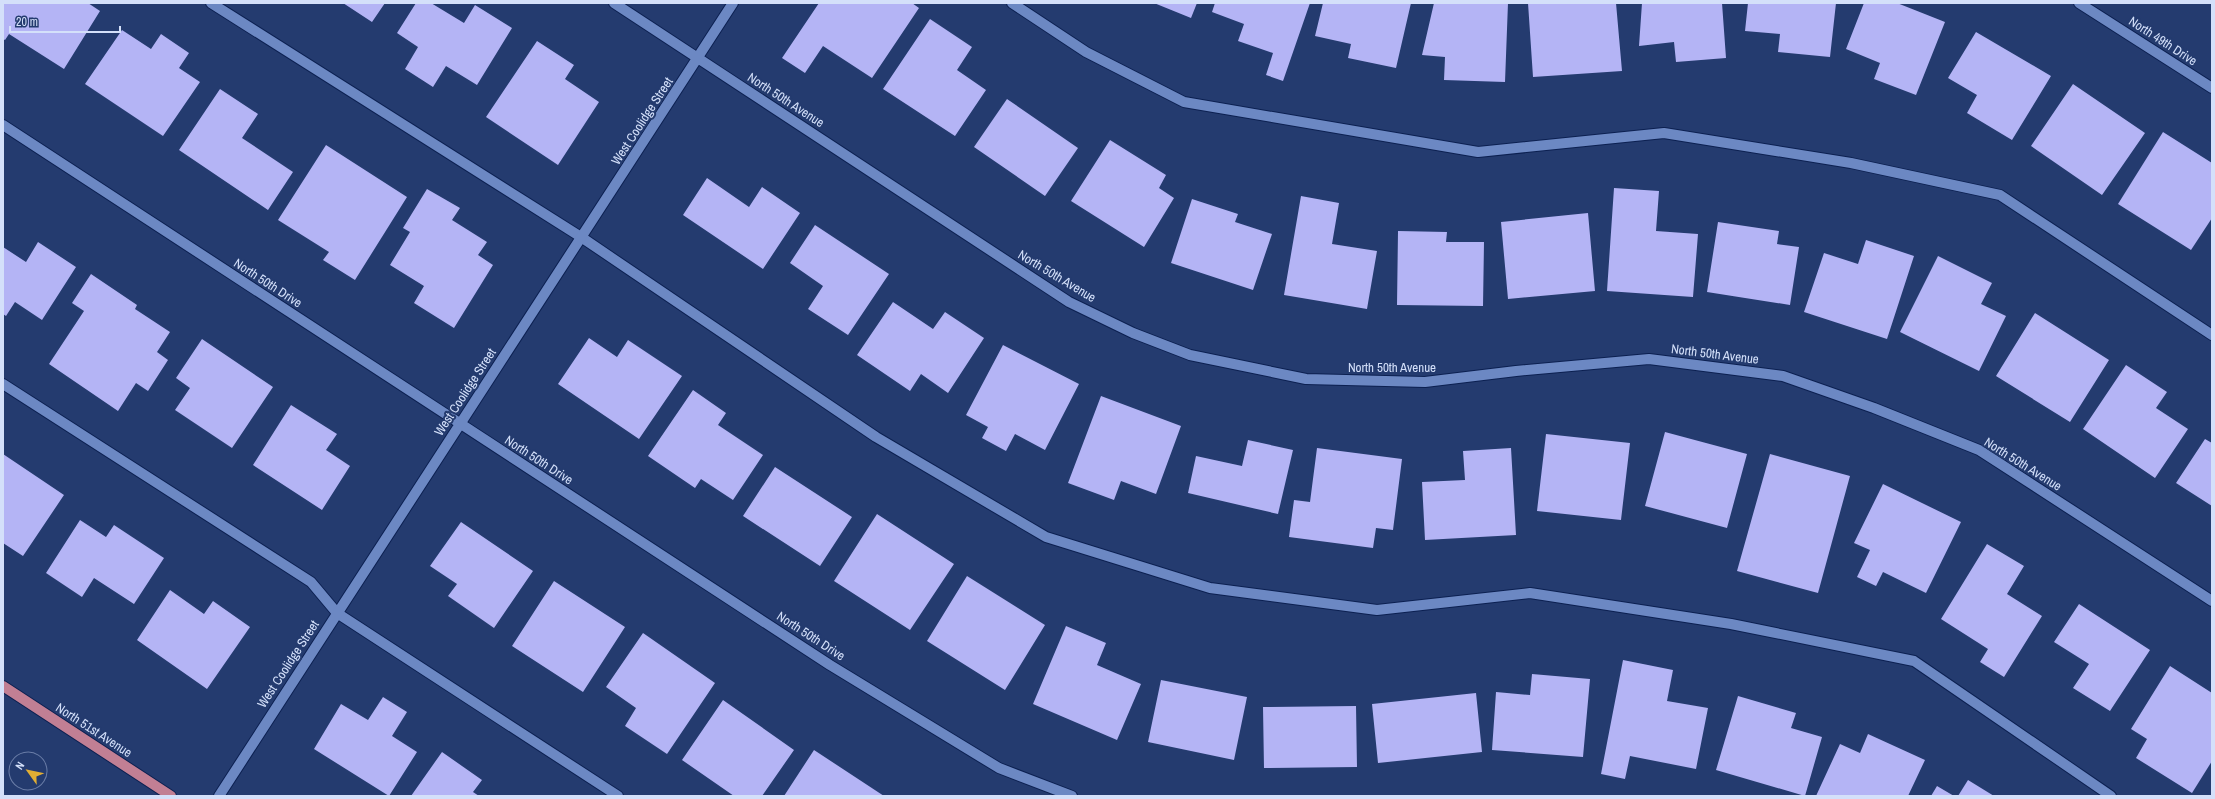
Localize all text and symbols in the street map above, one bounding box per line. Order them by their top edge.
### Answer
scale bar [10,8,120,34]
street label: North 49th Drive [2126,13,2200,69]
text: 20 m [16,14,38,30]
street label: North 50th Avenue [744,69,828,131]
street label: West Coolidge Street [607,74,677,168]
street label: North 50th Avenue [1015,246,1099,306]
street label: North 50th Drive [231,255,305,311]
street label: North 50th Avenue [1670,340,1760,368]
street label: West Coolidge Street [430,345,500,439]
street label: North 50th Avenue [1348,359,1436,376]
street label: North 50th Drive [502,432,576,488]
street label: North 50th Avenue [1981,433,2065,495]
street label: North 50th Drive [774,608,848,664]
street label: West Coolidge Street [253,617,323,711]
street label: North 51st Avenue [53,699,135,761]
north arrow [8,751,48,791]
text: N [12,759,27,772]

